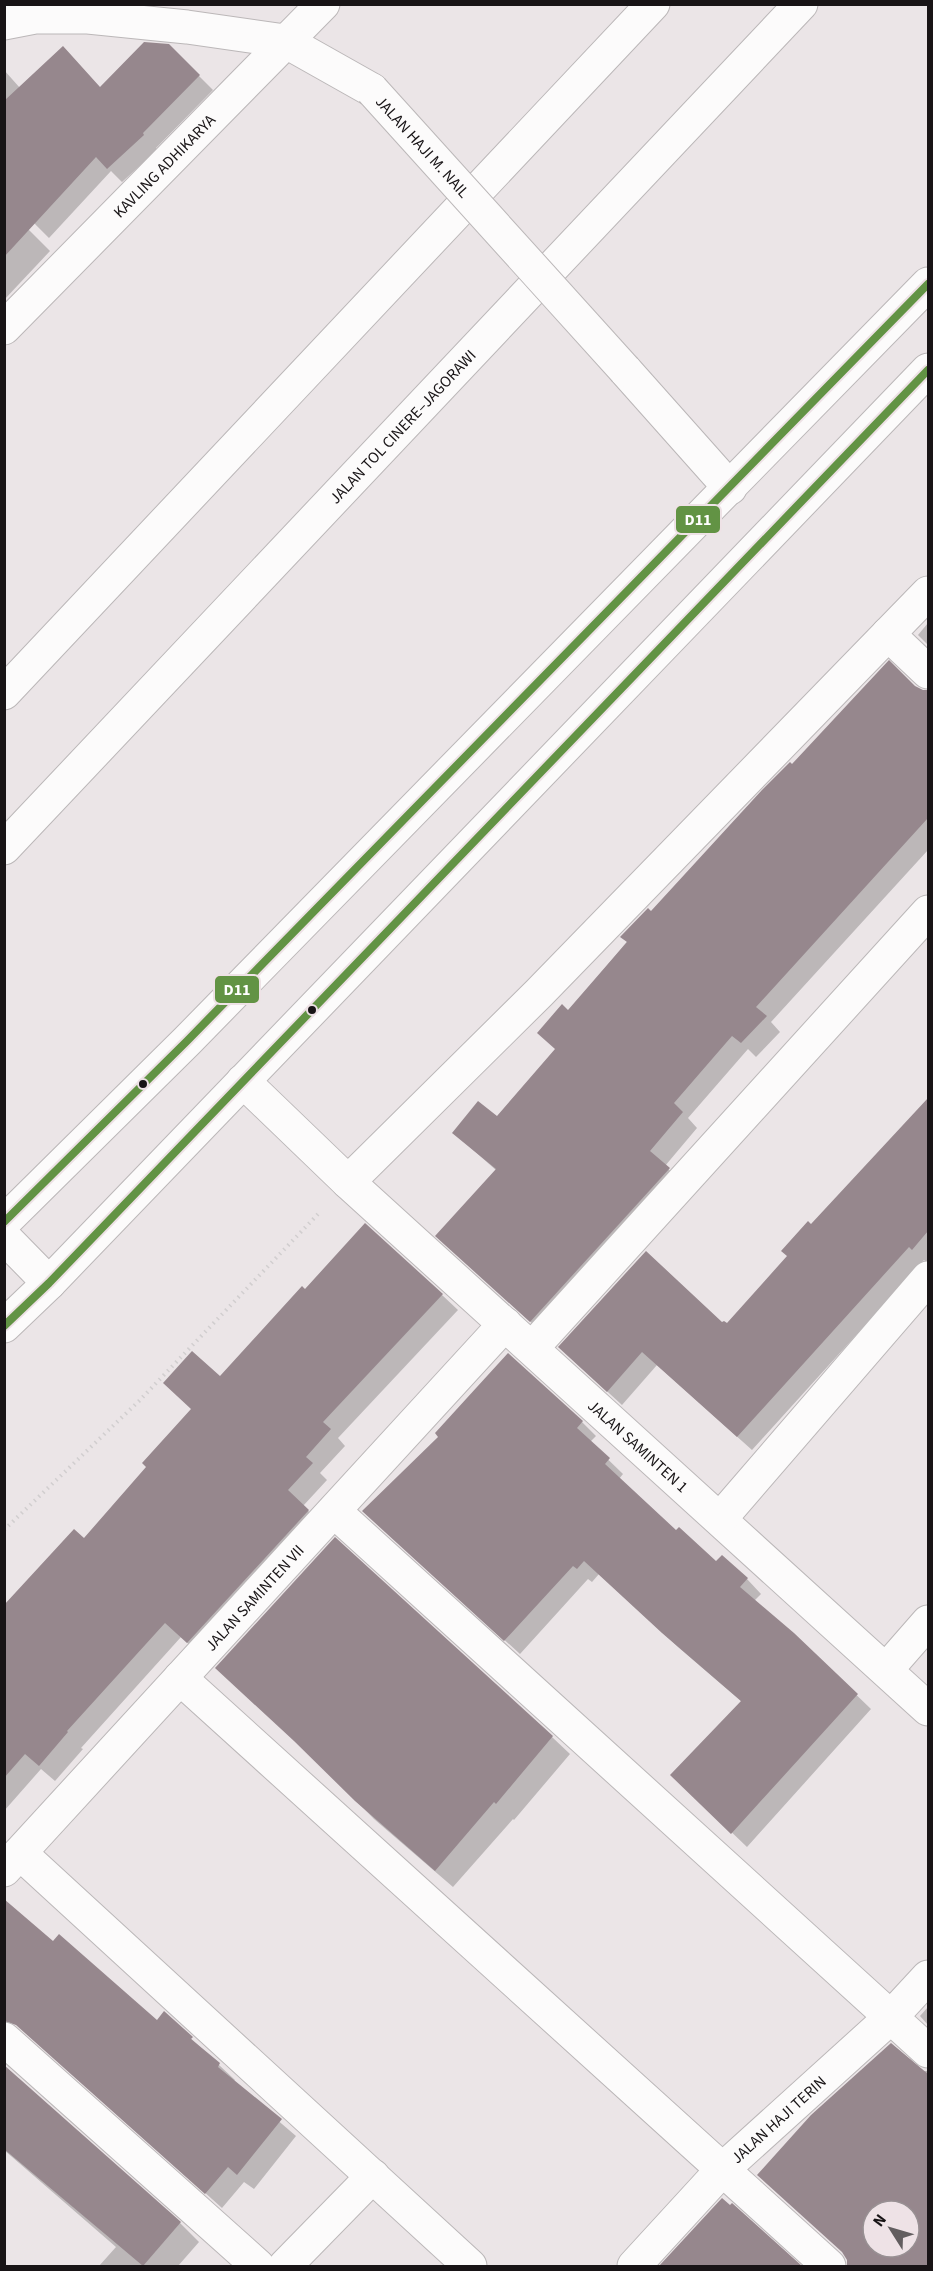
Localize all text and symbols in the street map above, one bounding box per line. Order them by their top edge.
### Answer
street label: JALAN HAJI M. NAIL [370,91,474,203]
street label: KAVLING ADHIKARYA [109,109,221,223]
street label: JALAN TOL CINERE–JAGORAWI [325,345,481,509]
line badge: D11 [675,505,721,534]
text: D11 [684,509,712,531]
line badge: D11 [214,975,260,1004]
text: D11 [223,979,251,1001]
unlabelled marker [306,1004,318,1016]
unlabelled marker [137,1078,149,1090]
street label: JALAN SAMINTEN 1 [583,1395,693,1498]
street label: JALAN SAMINTEN VII [200,1540,309,1656]
street label: JALAN HAJI TERIN [726,2071,831,2169]
north arrow [861,2199,921,2259]
text: N [868,2210,892,2231]

